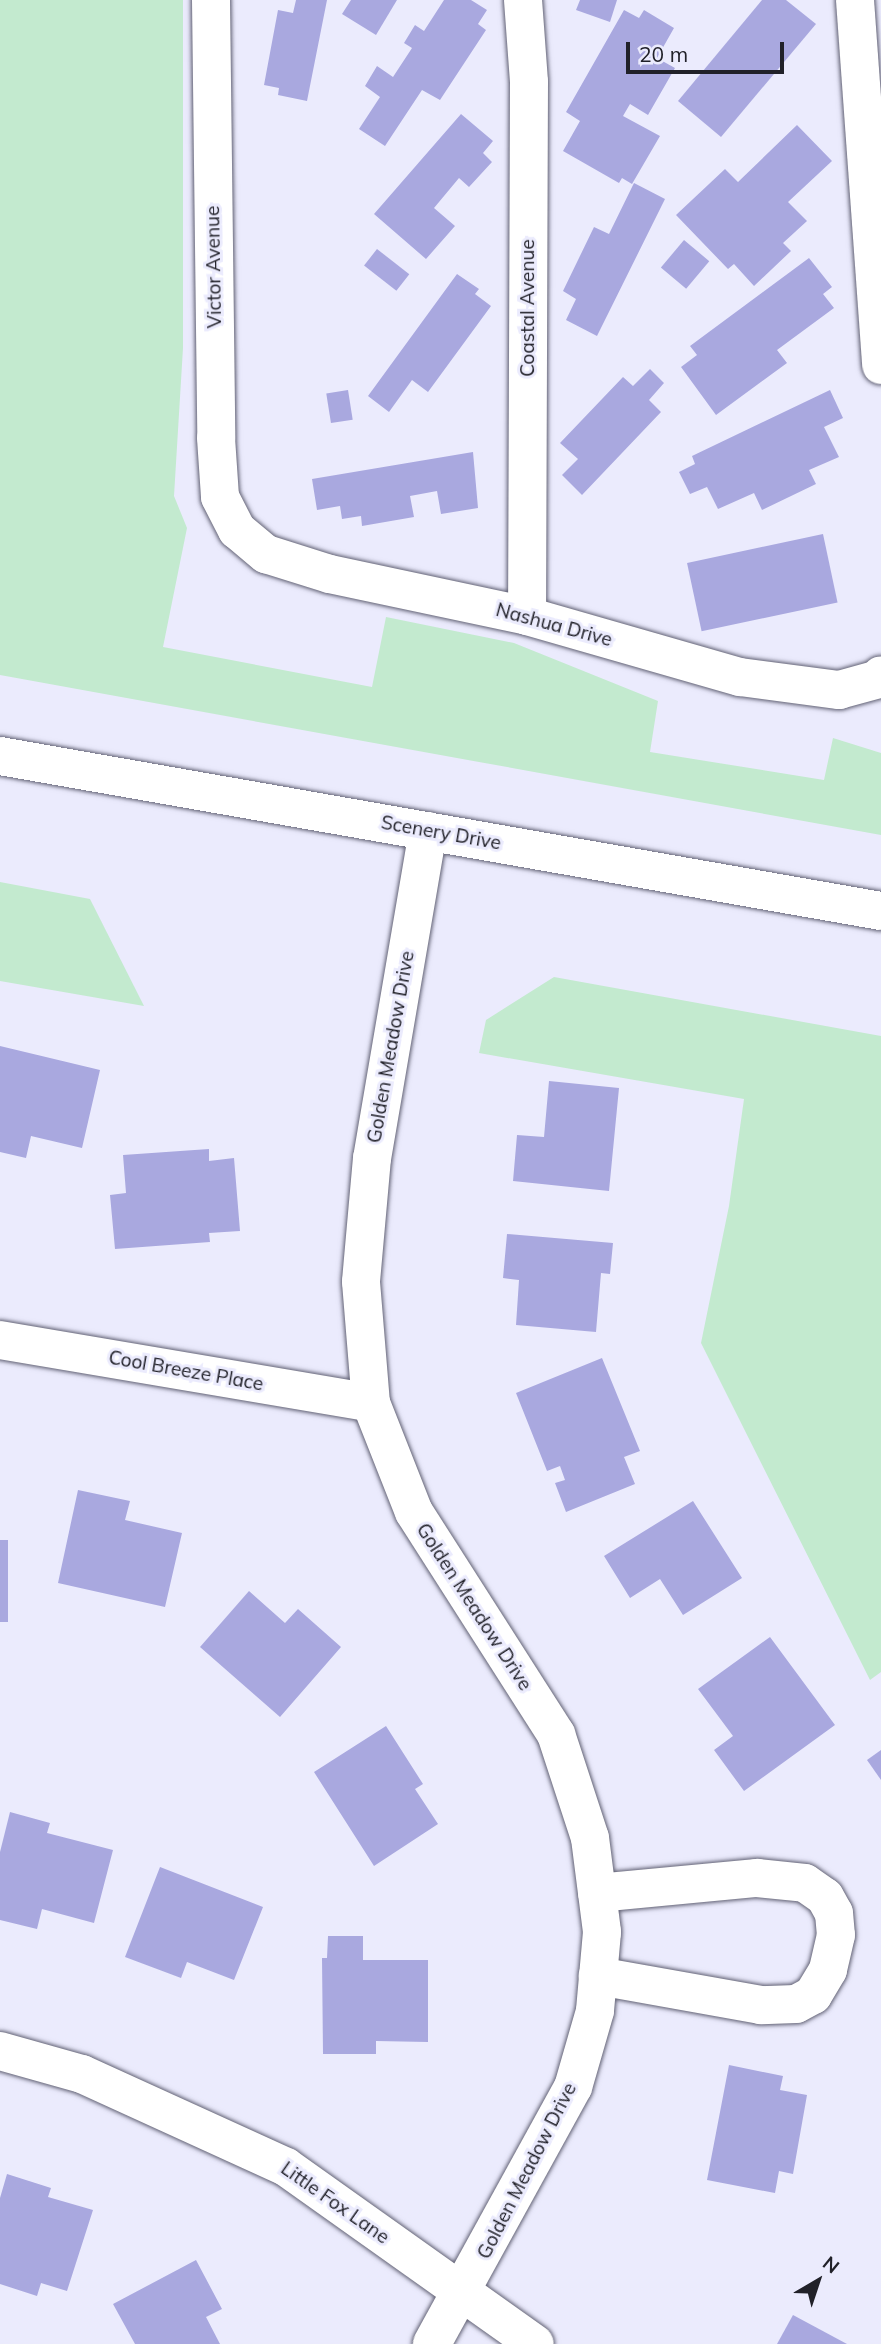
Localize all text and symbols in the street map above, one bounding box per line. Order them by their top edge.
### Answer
scale bar [629,28,786,72]
text: 20 m [639,41,688,67]
street label: Victor Avenue [202,205,226,329]
street label: Coastal Avenue [517,239,539,377]
street label: Nashua Drive [493,599,615,651]
street label: Scenery Drive [379,811,503,855]
street label: Golden Meadow Drive [363,949,419,1145]
street label: Cool Breeze Place [107,1346,265,1396]
street label: Golden Meadow Drive [411,1519,537,1695]
street label: Golden Meadow Drive [473,2079,581,2263]
street label: Little Fox Lane [276,2157,394,2249]
north arrow [783,2246,853,2316]
text: N [818,2251,844,2279]

